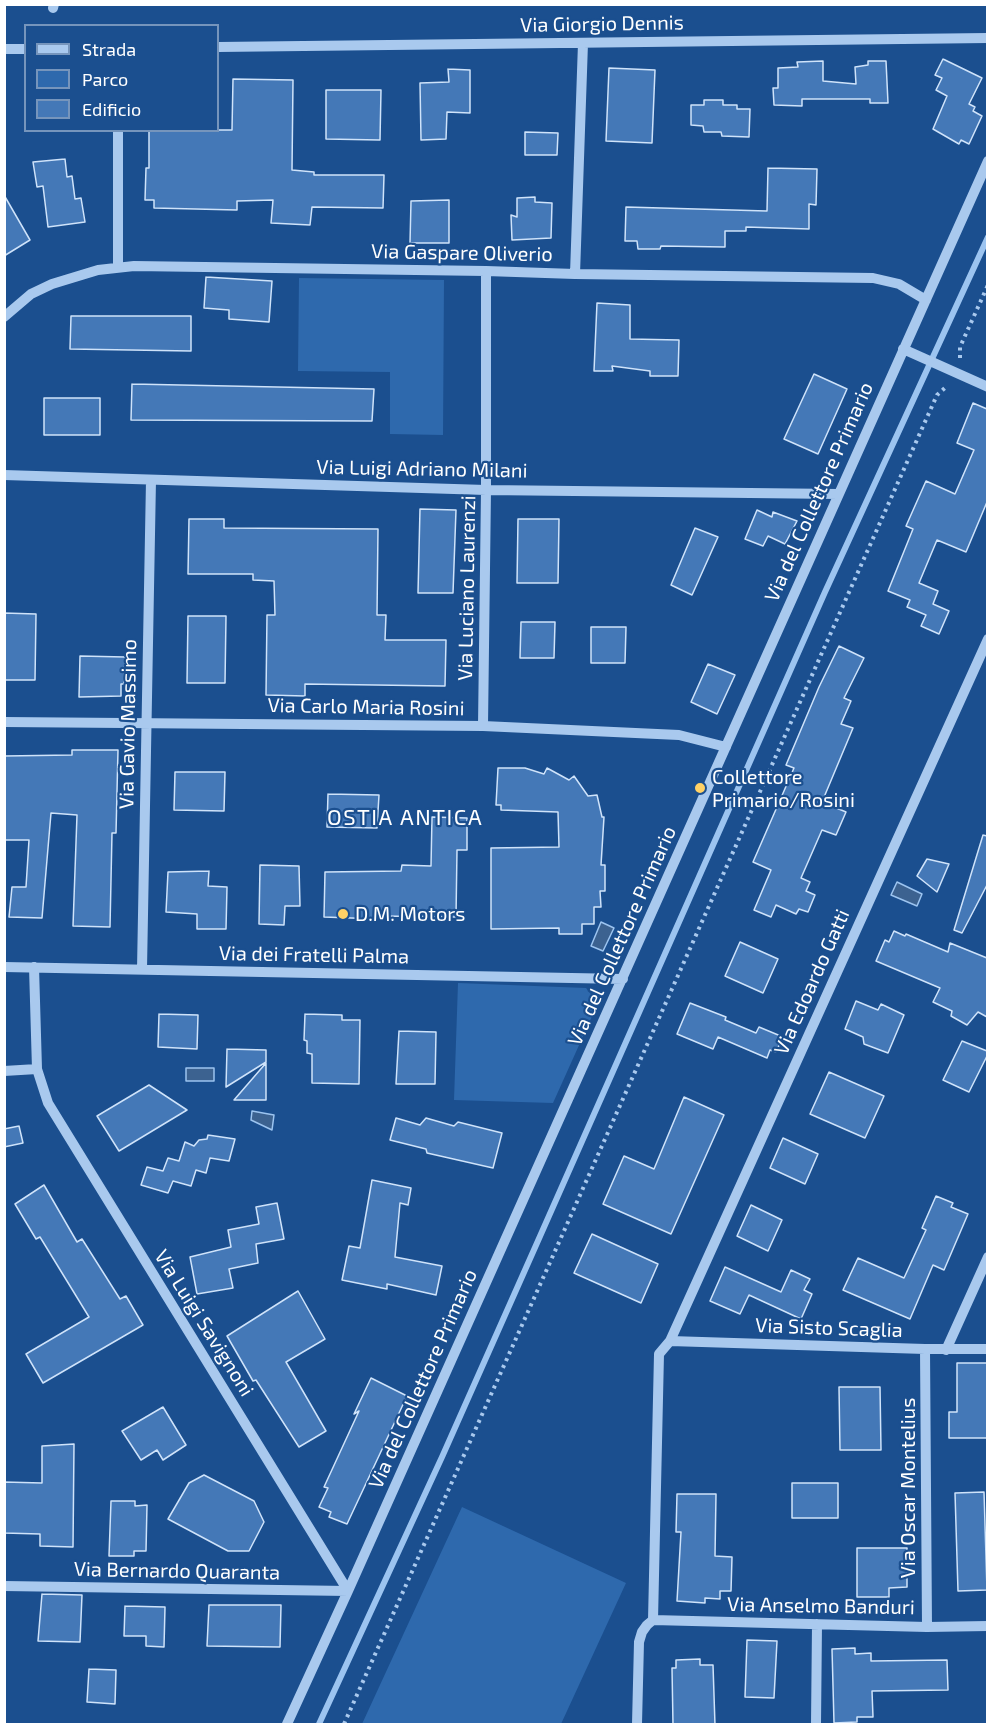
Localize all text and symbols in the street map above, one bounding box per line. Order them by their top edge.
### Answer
street label: Via Giorgio Dennis [520,11,684,37]
legend [24,24,219,132]
text: Strada [82,38,136,60]
text: Parco [82,68,128,90]
text: Edificio [82,98,141,120]
street label: Via Gaspare Oliverio [371,239,553,267]
street label: Via del Collettore Primario [760,379,878,605]
street label: Via Luigi Adriano Milani [316,455,528,483]
street label: Via Luciano Laurenzi [453,495,481,681]
street label: Via Gavio Massimo [115,639,141,809]
street label: Via Carlo Maria Rosini [267,693,465,721]
place label: Collettore Primario/Rosini [712,765,855,812]
marker: Collettore Primario/Rosini [693,781,707,795]
district label: OSTIA ANTICA [327,805,483,831]
street label: Via del Collettore Primario [563,823,681,1049]
place label: D.M. Motors [355,902,465,926]
street label: Via Edoardo Gatti [769,906,855,1058]
marker: D.M. Motors [336,907,350,921]
street label: Via dei Fratelli Palma [219,941,409,969]
street label: Via Luigi Savignoni [149,1245,259,1401]
street label: Via del Collettore Primario [364,1266,482,1492]
street label: Via Sisto Scaglia [755,1313,903,1343]
street label: Via Oscar Montelius [896,1398,920,1578]
street label: Via Bernardo Quaranta [74,1557,280,1585]
street label: Via Anselmo Banduri [727,1592,915,1620]

